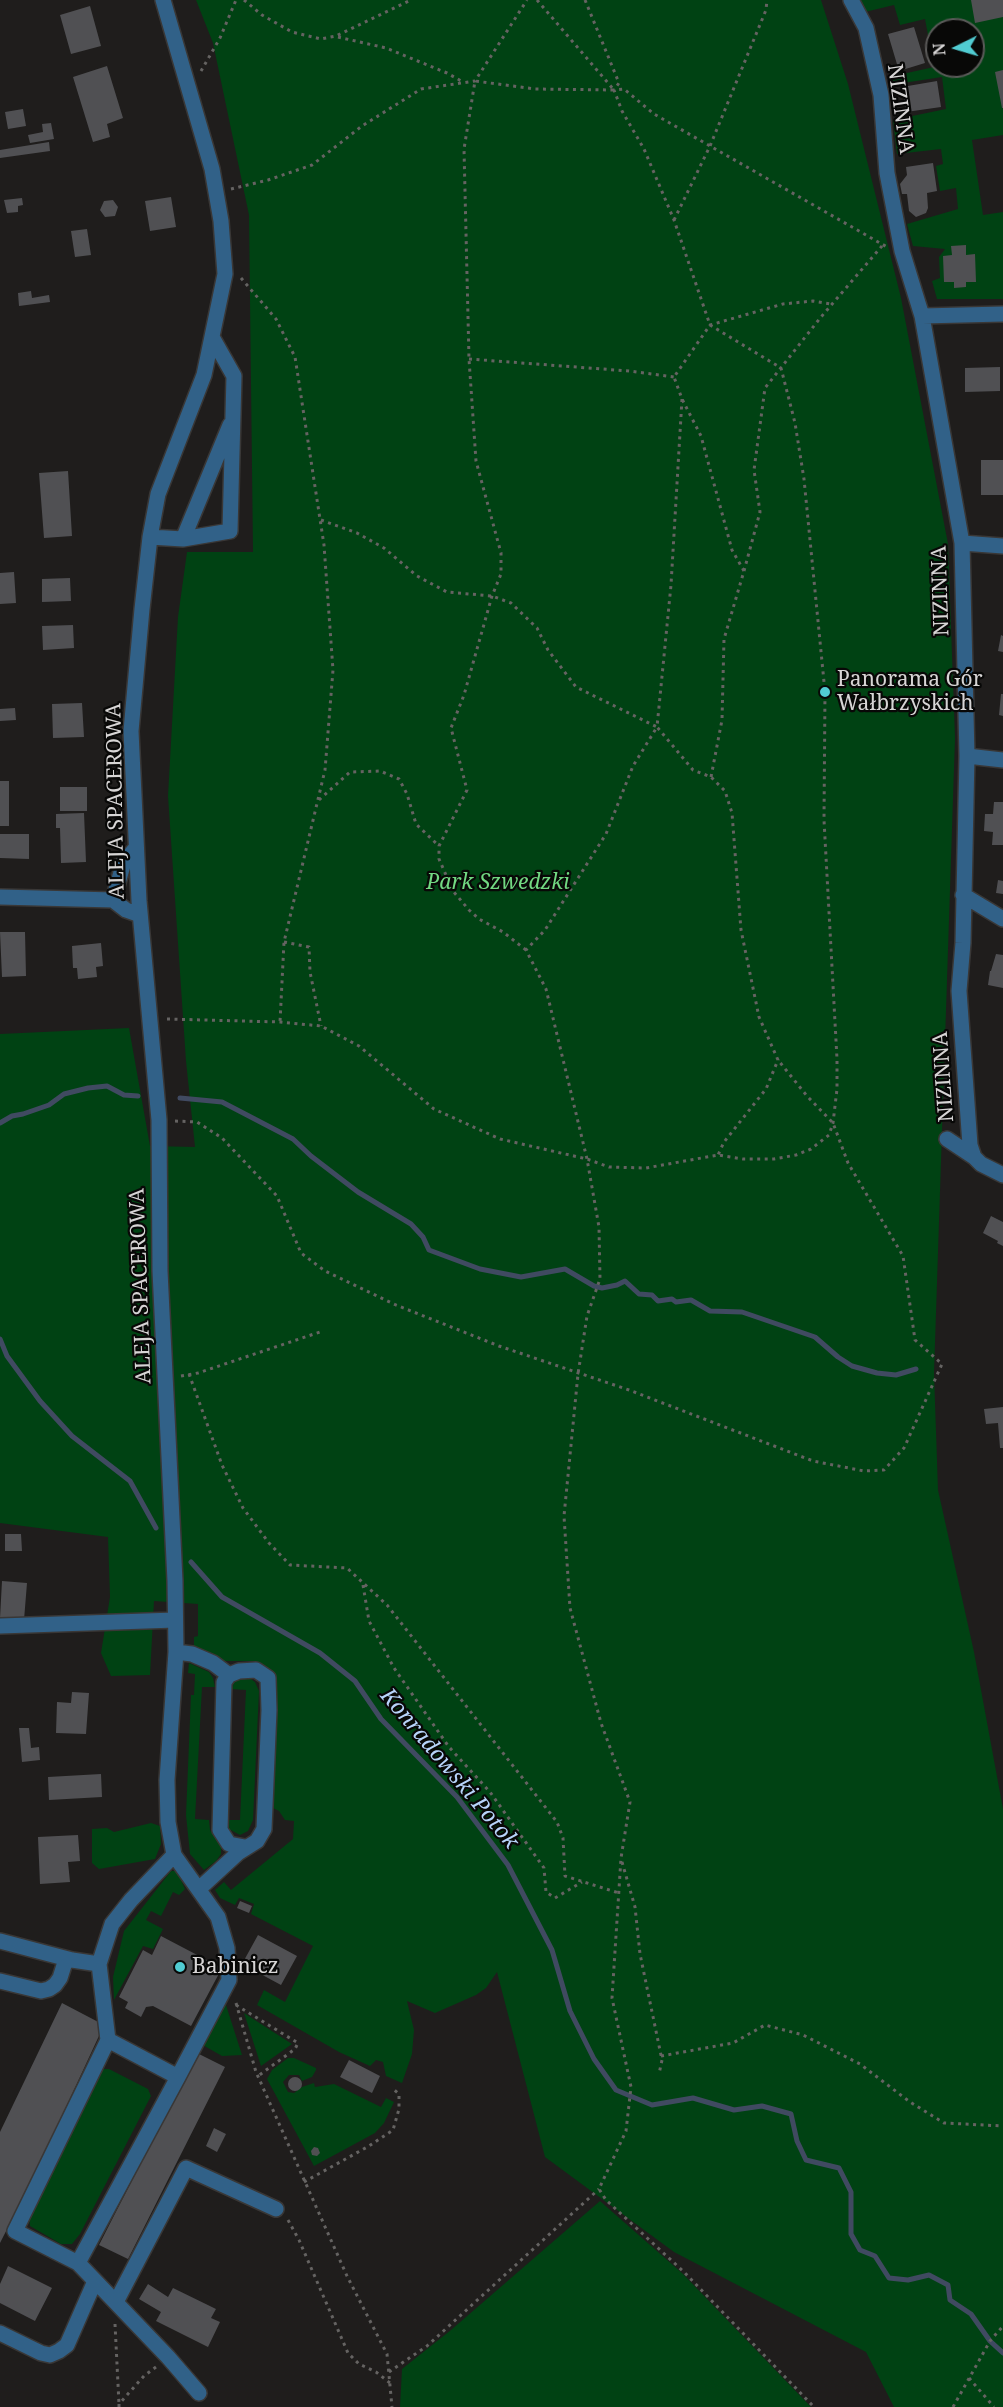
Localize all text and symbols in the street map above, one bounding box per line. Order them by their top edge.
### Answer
north arrow [925,18,985,78]
text: N [928,42,951,57]
street label: NIZINNA [881,62,919,156]
street label: NIZINNA [927,545,955,637]
place label: Panorama Gór Wałbrzyskich [837,667,983,717]
marker: Panorama Gór Wałbrzyskich [818,685,832,699]
street label: ALEJA SPACEROWA [102,703,130,899]
park label: Park Szwedzki [426,870,570,896]
street label: NIZINNA [928,1031,960,1123]
street label: ALEJA SPACEROWA [125,1188,157,1384]
water label: Konradowski Potok [374,1683,524,1855]
place label: Babinicz [192,1954,278,1980]
marker: Babinicz [173,1960,187,1974]

